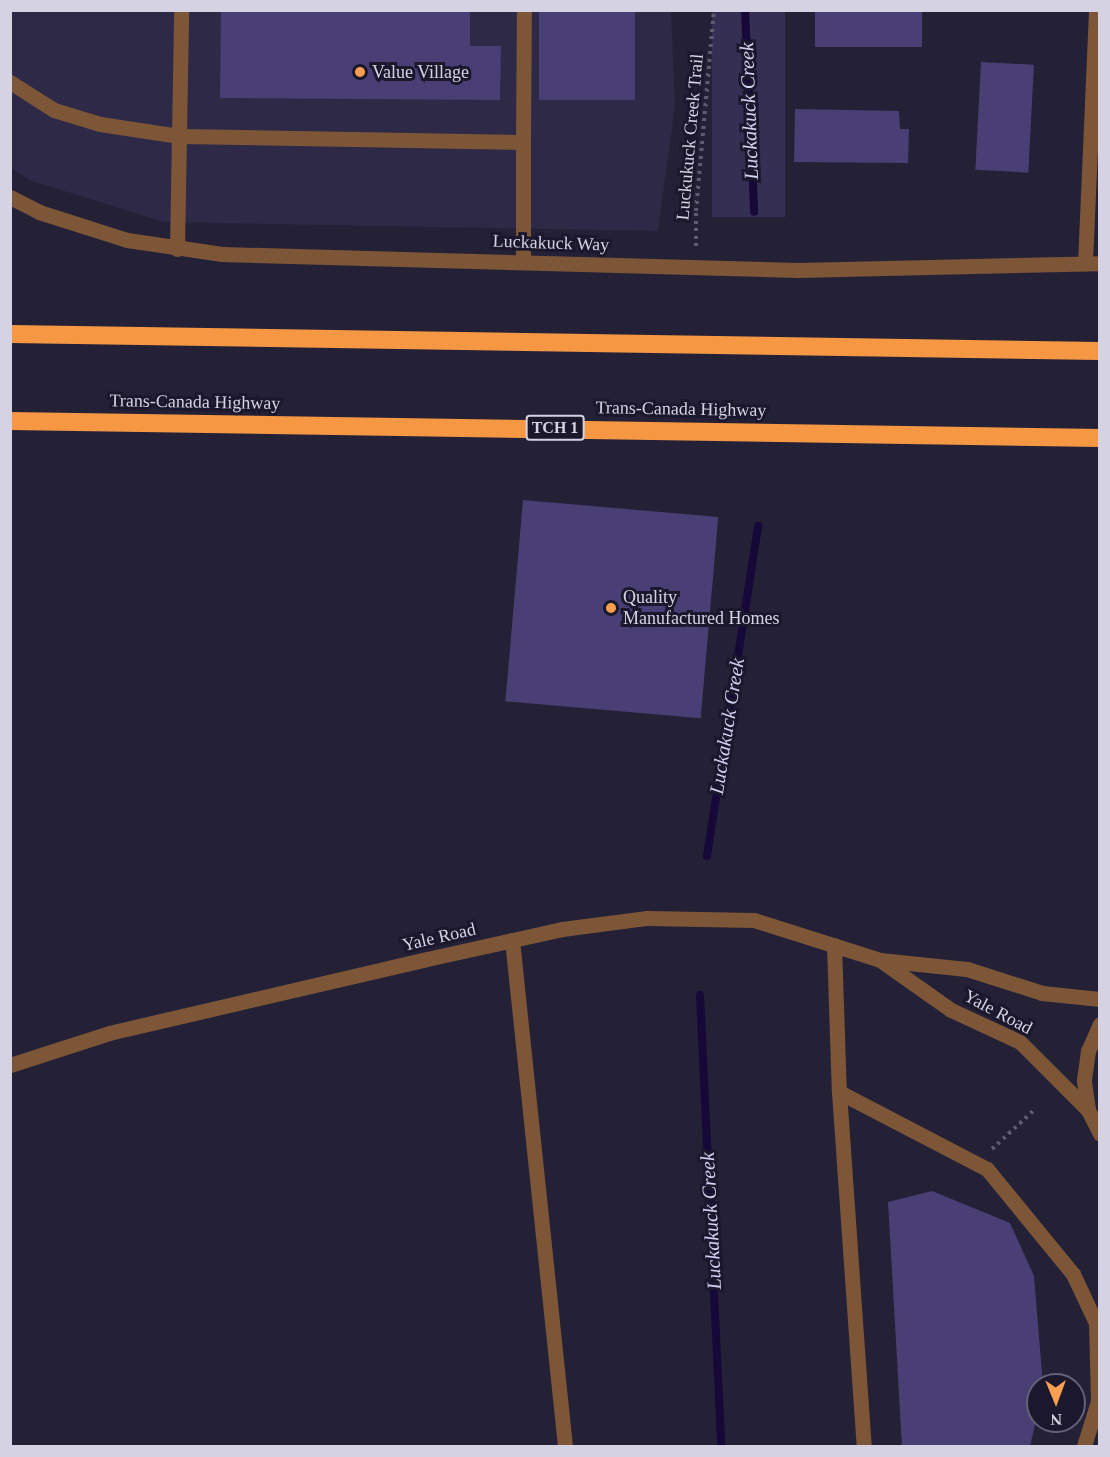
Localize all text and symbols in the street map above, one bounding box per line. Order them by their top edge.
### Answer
water label: Luckakuck Creek [735,42,763,180]
street label: Luckukuck Creek Trail [672,53,708,221]
place label: Value Village [372,61,469,83]
marker: Value Village [353,65,367,79]
street label: Luckakuck Way [492,230,610,256]
street label: Trans-Canada Highway [109,390,281,414]
street label: Trans-Canada Highway [595,397,767,421]
road number: TCH 1 [525,415,585,441]
place label: Quality Manufactured Homes [623,587,779,630]
marker: Quality Manufactured Homes [604,601,618,615]
water label: Luckakuck Creek [704,656,750,796]
street label: Yale Road [400,918,478,956]
street label: Yale Road [960,985,1036,1039]
water label: Luckakuck Creek [695,1152,727,1290]
north arrow [1026,1373,1086,1433]
text: N [1050,1411,1062,1428]

